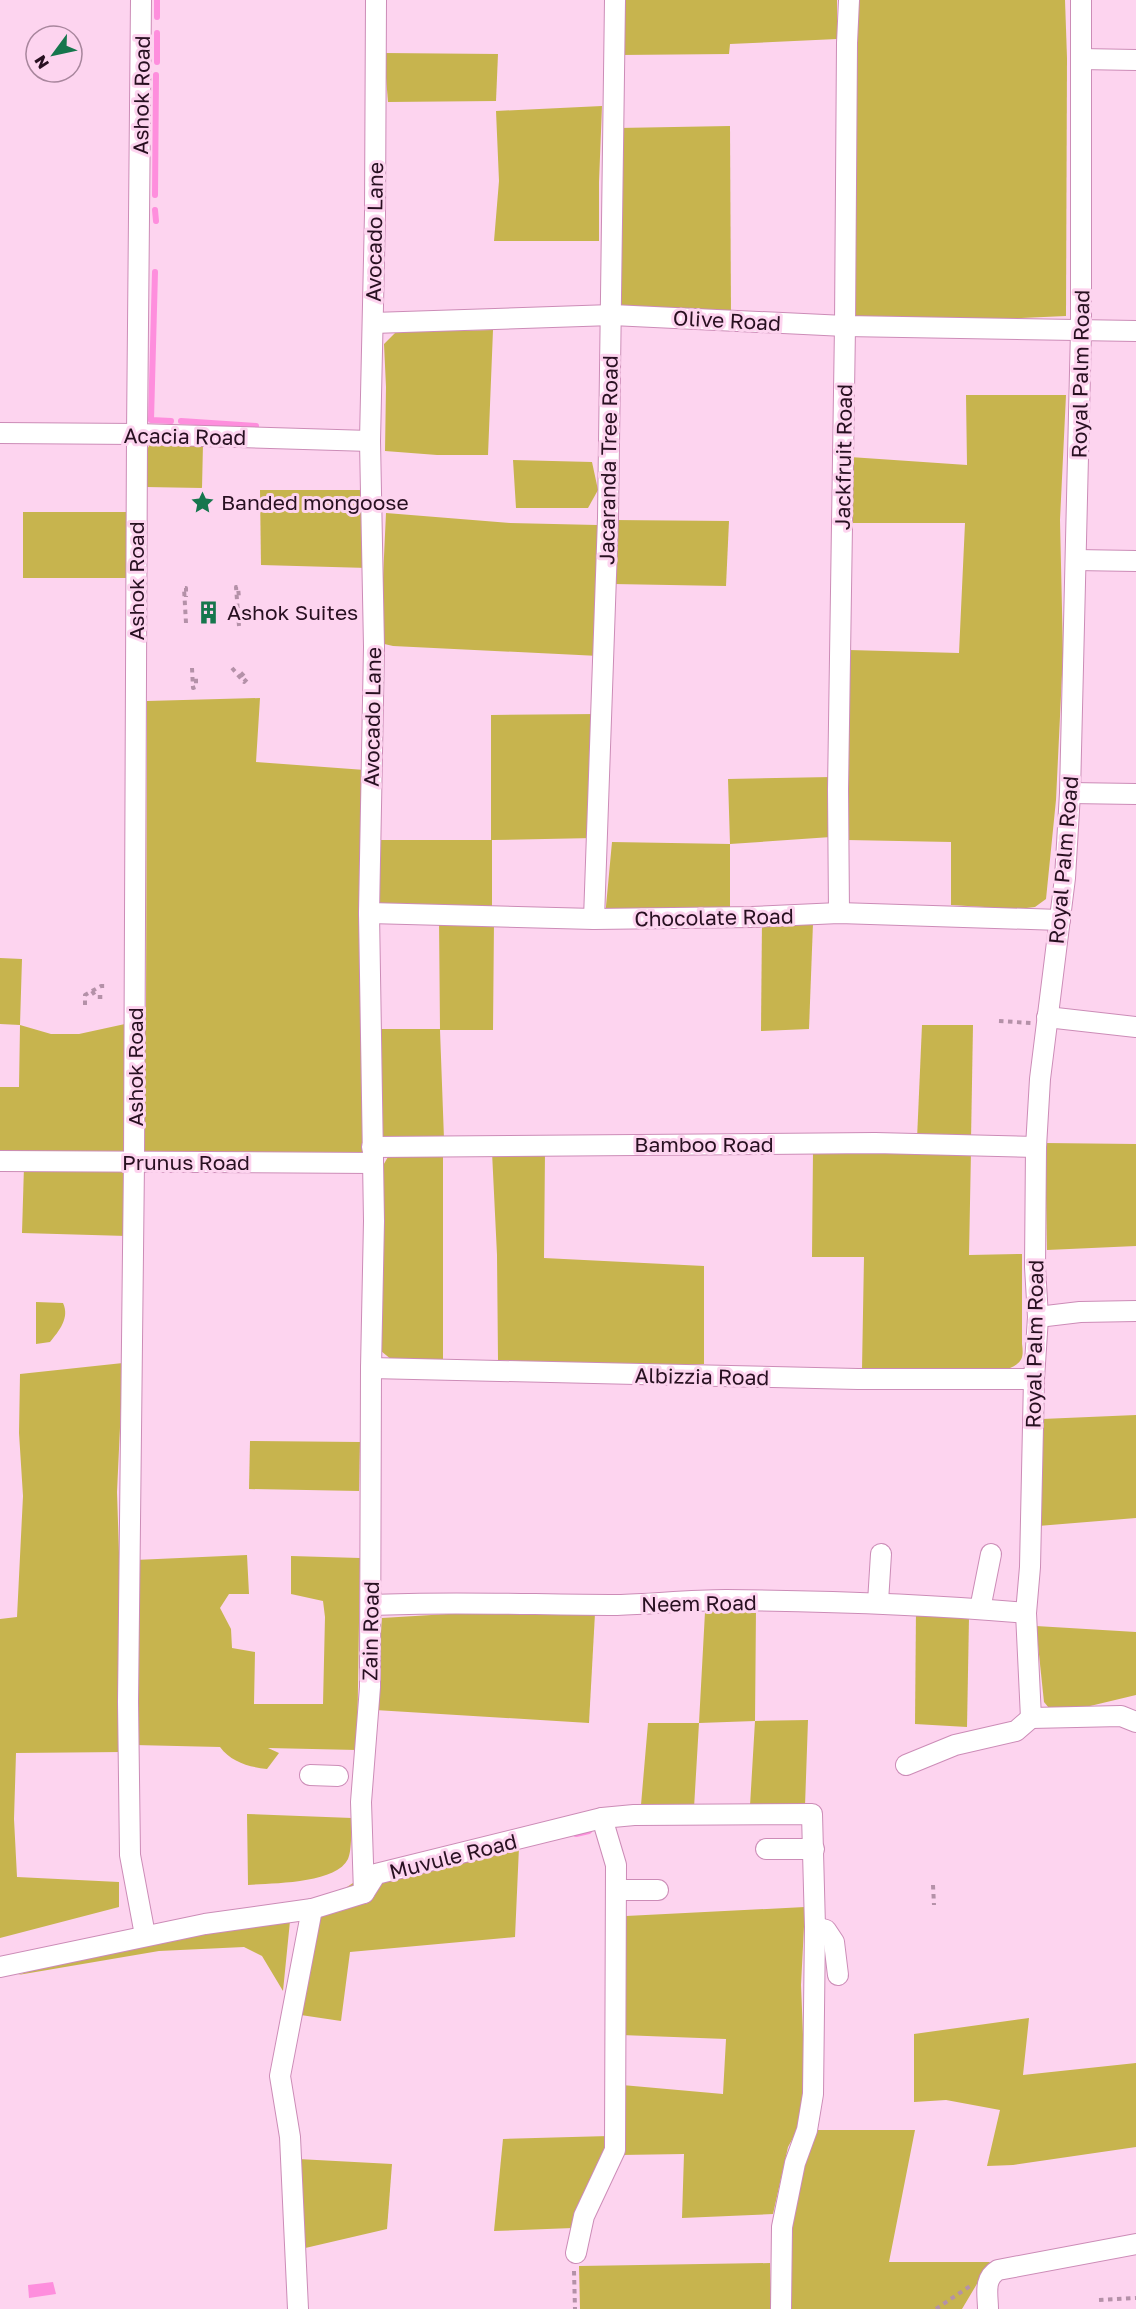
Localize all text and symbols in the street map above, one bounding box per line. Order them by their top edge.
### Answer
north arrow [24,24,84,84]
street label: Ashok Road [127,35,155,155]
text: N [30,52,53,73]
street label: Avocado Lane [360,162,388,302]
street label: Royal Palm Road [1066,289,1094,459]
street label: Olive Road [672,304,782,336]
street label: Jacaranda Tree Road [593,355,623,565]
street label: Jackfruit Road [829,384,857,530]
street label: Acacia Road [123,422,247,450]
place icon: Banded mongoose [190,489,216,515]
place label: Banded mongoose [221,489,409,515]
street label: Ashok Road [123,521,149,641]
building icon: Ashok Suites [196,599,222,625]
place label: Ashok Suites [227,599,358,625]
street label: Avocado Lane [358,647,386,787]
street label: Royal Palm Road [1043,775,1083,945]
street label: Chocolate Road [634,903,794,931]
street label: Ashok Road [122,1007,148,1127]
street label: Bamboo Road [634,1131,774,1157]
street label: Prunus Road [122,1149,250,1175]
street label: Royal Palm Road [1020,1259,1048,1429]
street label: Albizzia Road [634,1362,770,1390]
street label: Zain Road [356,1581,384,1681]
street label: Neem Road [641,1589,757,1617]
street label: Muvule Road [386,1828,520,1884]

